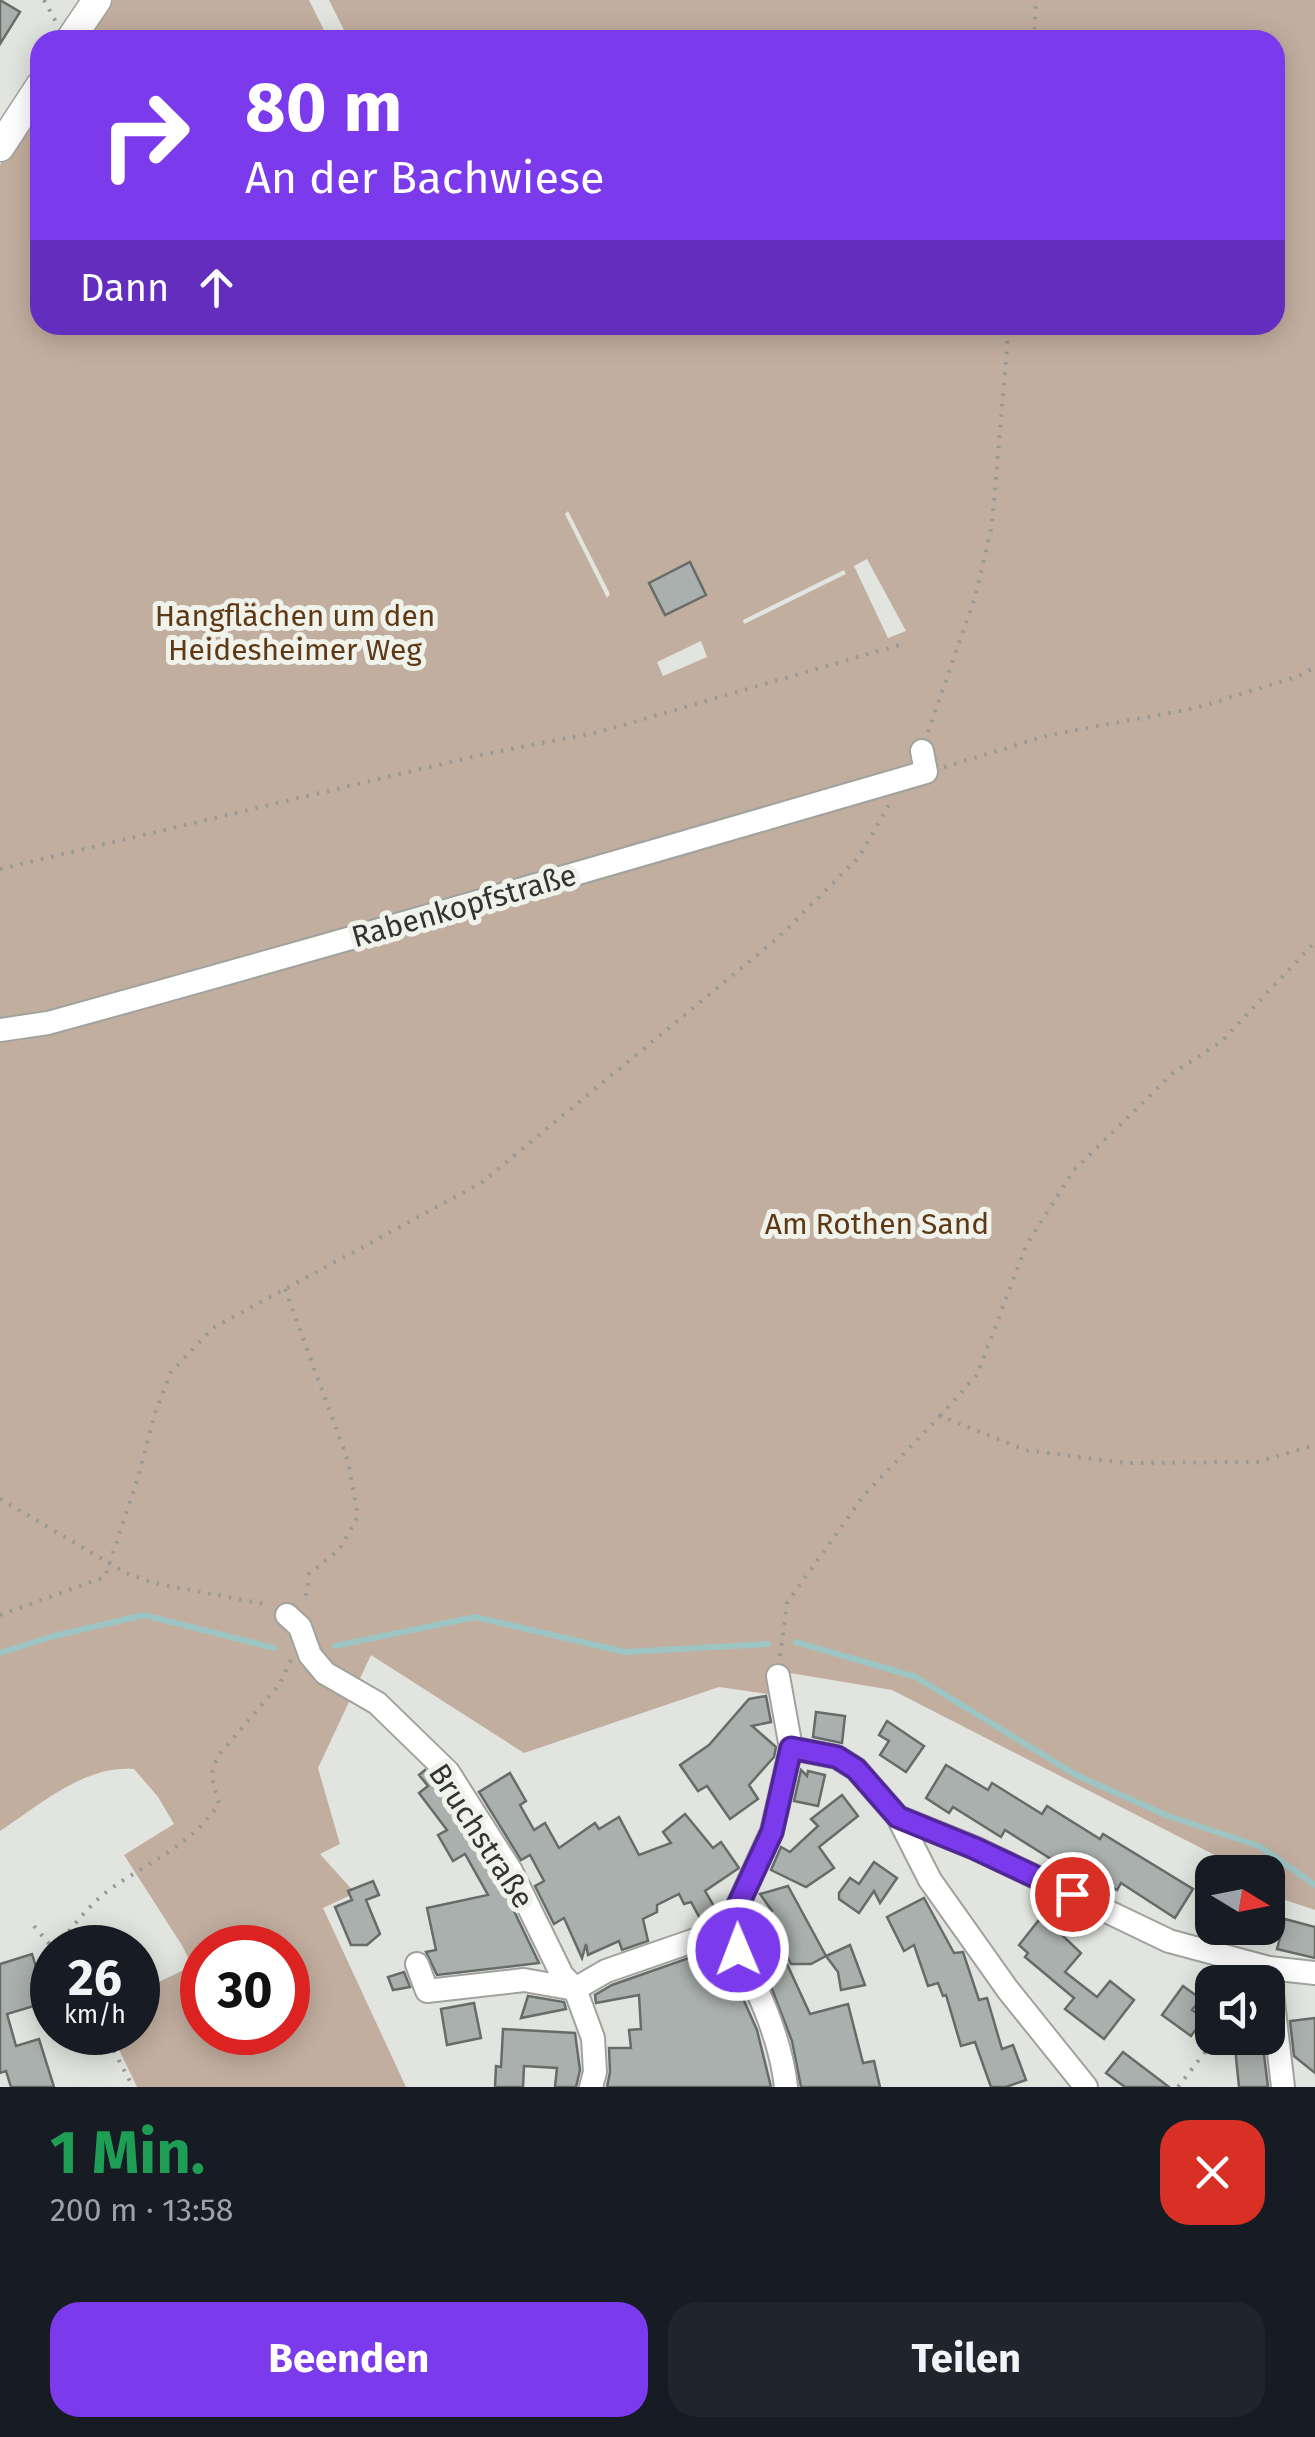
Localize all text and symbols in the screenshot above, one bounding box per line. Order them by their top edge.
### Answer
text: 80 m [245,66,402,150]
icon: right [80,70,210,200]
text: An der Bachwiese [245,151,605,205]
icon: ahead [189,260,244,315]
text: Dann [80,265,169,311]
park label: Hangflächen um den Heidesheimer Weg [155,598,435,668]
street label: Rabenkopfstraße [347,857,581,955]
park label: Am Rothen Sand [765,1206,989,1242]
street label: Bruchstraße [421,1757,541,1915]
pin [1030,1852,1115,1937]
north arrow [1195,1855,1285,1945]
map controls [1195,1855,1285,2055]
icon: arrive [1045,1867,1100,1922]
position arrow [686,1898,790,2002]
speed limit sign: 30 [180,1925,310,2055]
text: 26 [68,1948,122,2008]
button: sound [1195,1965,1285,2055]
text: km/h [64,2000,126,2030]
text: 1 Min. [50,2117,205,2189]
button: close [1160,2120,1265,2225]
text: 200 m · 13:58 [50,2191,233,2229]
button: Beenden [50,2302,648,2417]
button: Teilen [668,2302,1265,2417]

